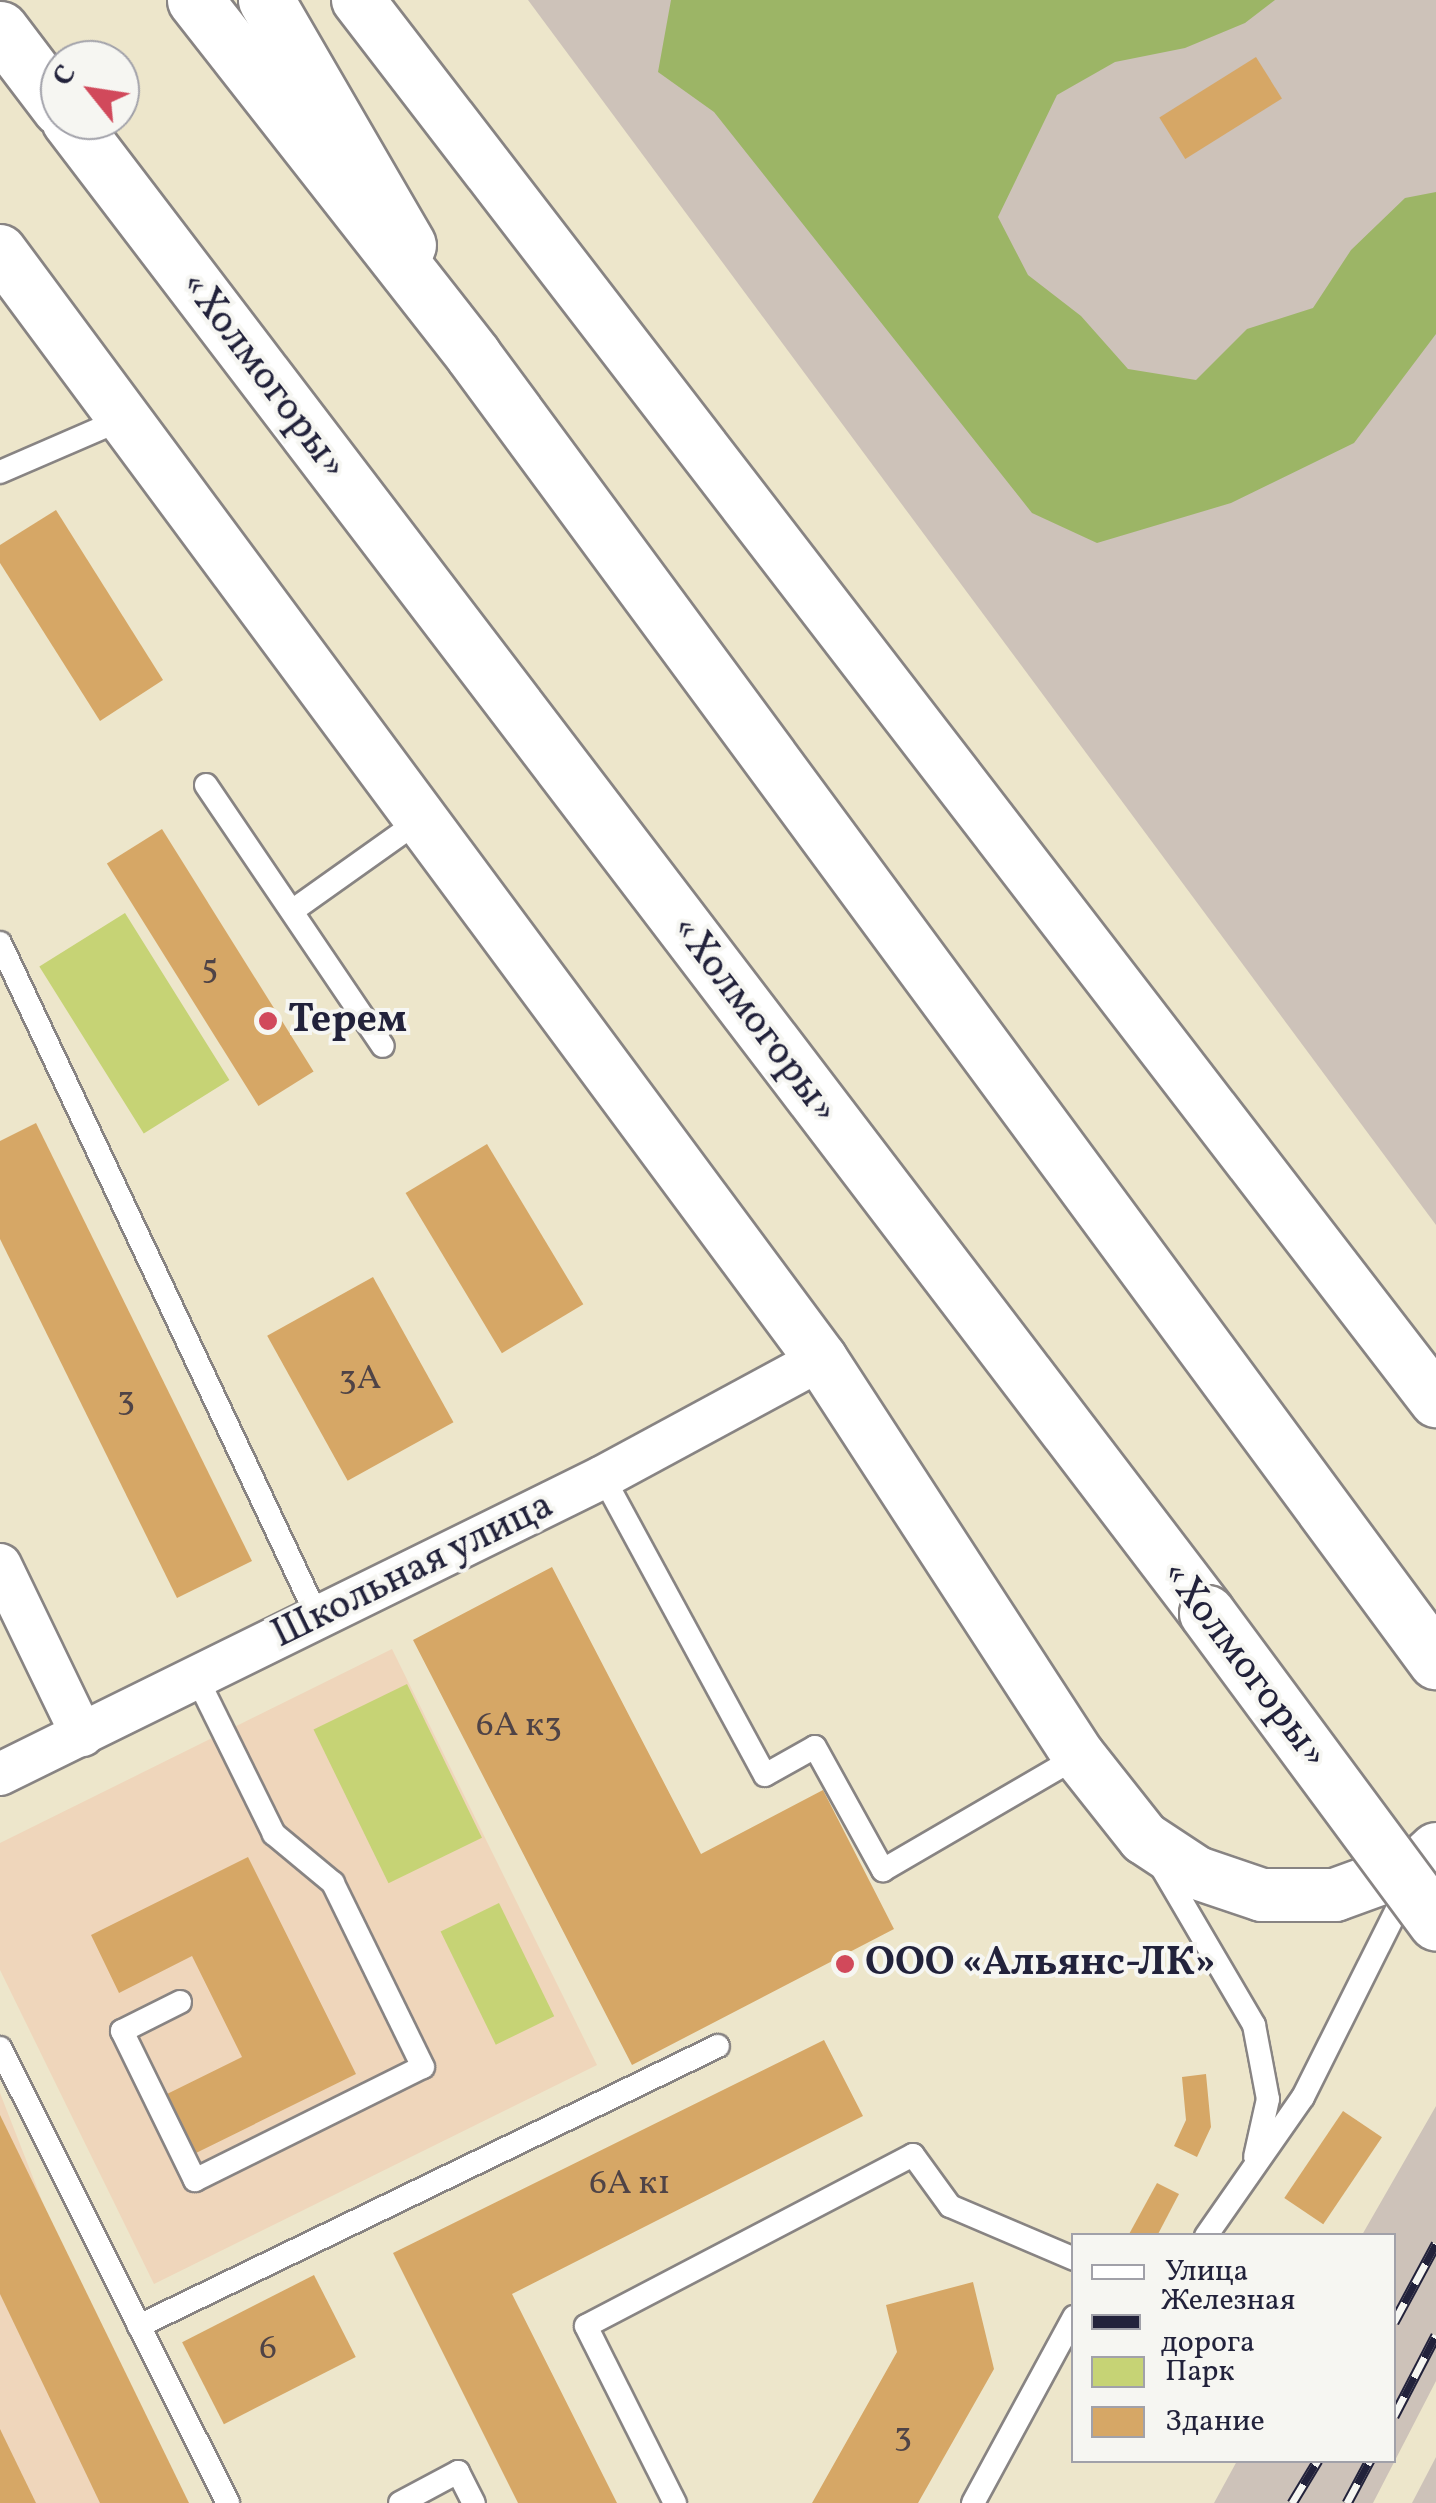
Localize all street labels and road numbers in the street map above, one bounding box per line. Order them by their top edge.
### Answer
street label: «Холмогоры» [169,263,357,489]
street label: «Холмогоры» [660,907,848,1133]
street label: Школьная улица [264,1482,562,1660]
street label: «Холмогоры» [1150,1552,1338,1778]

